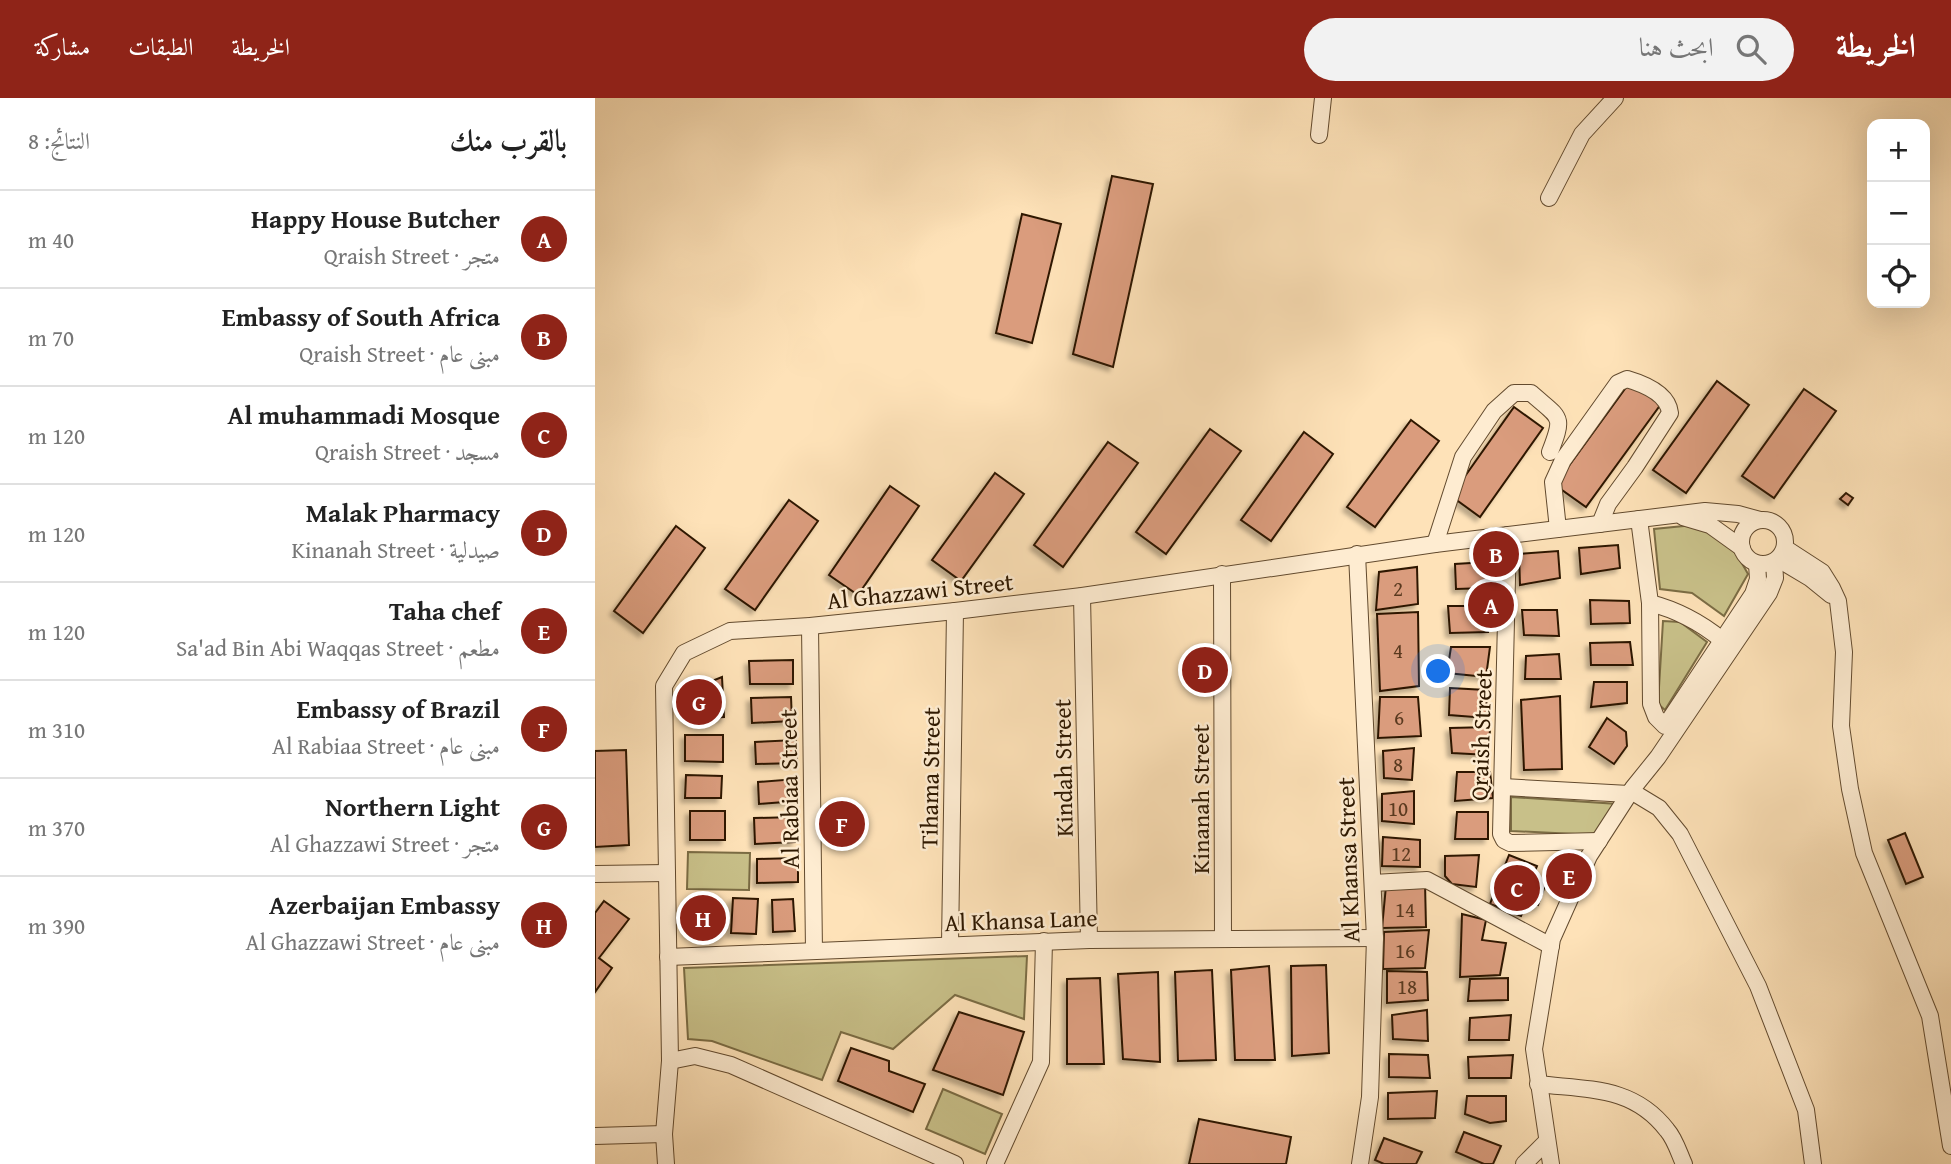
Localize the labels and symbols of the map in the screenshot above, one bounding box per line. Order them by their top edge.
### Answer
pin: B [1473,528,1519,580]
street label: Al Ghazzawi Street [825,564,1015,618]
house number: 2 [1393,573,1403,604]
pin: A [1468,579,1514,631]
house number: 4 [1393,635,1403,666]
pin: D [1182,644,1228,696]
your location [1421,654,1455,688]
street label: Qraish Street [1461,668,1501,801]
pin: G [676,676,722,728]
street label: Kindah Street [1044,698,1082,837]
house number: 6 [1394,702,1404,733]
street label: Tihama Street [911,706,949,849]
street label: Al Rabiaa Street [770,708,808,869]
street label: Kinanah Street [1183,723,1218,874]
house number: 8 [1393,749,1403,780]
street label: Al Khansa Street [1328,776,1368,944]
house number: 10 [1388,793,1408,824]
pin: F [819,798,865,850]
house number: 12 [1391,838,1411,869]
pin: E [1546,850,1592,902]
pin: C [1494,862,1540,914]
pin: H [680,892,726,944]
house number: 14 [1395,894,1415,925]
street label: Al Khansa Lane [944,900,1098,940]
house number: 16 [1395,935,1415,966]
house number: 18 [1397,971,1417,1002]

